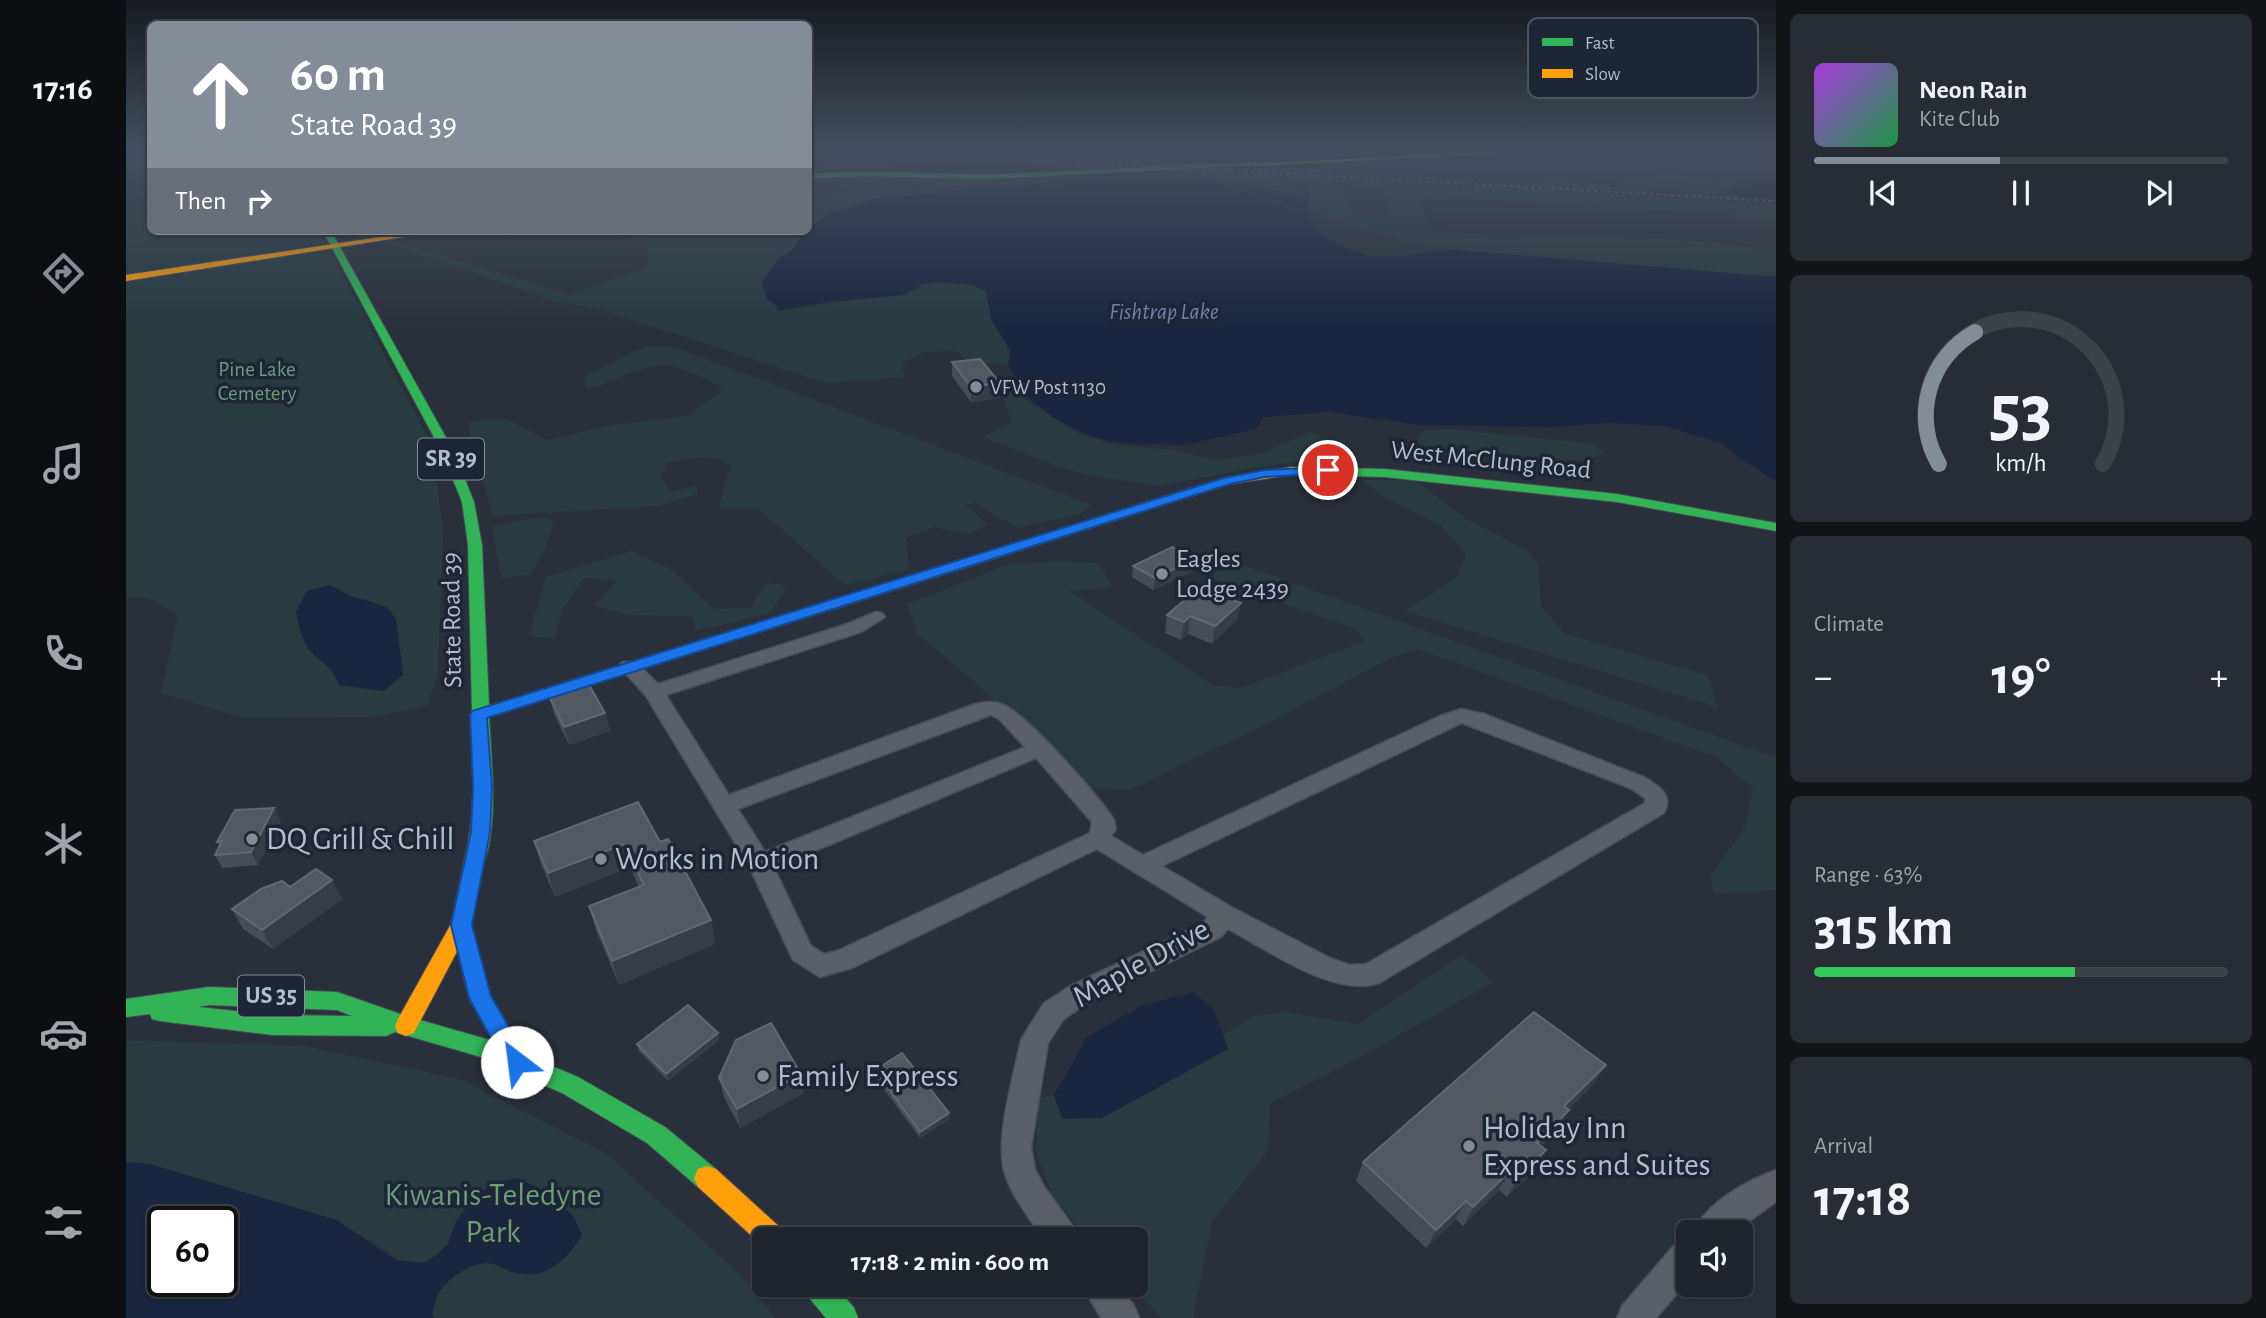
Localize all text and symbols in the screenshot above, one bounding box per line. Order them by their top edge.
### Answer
legend [1528,18,1758,98]
text: Fast [1585,34,1615,53]
icon: ahead [175,49,266,140]
text: 60 m [290,51,386,100]
text: Slow [1585,65,1621,84]
text: 17:16 [33,73,93,105]
text: Neon Rain [1919,77,2027,103]
text: Kite Club [1919,108,2000,131]
text: State Road 39 [290,109,457,141]
icon: previous [1864,174,1902,212]
icon: pause [2002,174,2040,212]
icon: next [2140,174,2178,212]
icon: right [240,182,278,220]
text: Then [175,188,226,214]
icon: directions [39,249,88,298]
water label: Fishtrap Lake [1109,301,1219,324]
park label: Pine Lake Cemetery [218,359,296,404]
place label: VFW Post 1130 [990,377,1106,398]
text: 53 [1990,377,2052,450]
marker: VFW Post 1130 [968,379,984,395]
street label: West McClung Road [1390,437,1592,483]
road number: SR 39 [418,438,484,480]
icon: music [39,439,88,488]
pin [1298,440,1358,500]
icon: arrive [1309,451,1347,489]
text: km/h [1995,451,2047,476]
place label: Eagles Lodge 2439 [1176,546,1289,602]
street label: State Road 39 [438,552,466,688]
marker: Eagles Lodge 2439 [1154,566,1170,582]
text: Climate [1814,613,1884,636]
icon: phone [39,629,88,678]
text: 19° [1991,651,2051,703]
text: − [1814,659,1832,697]
text: + [2210,659,2228,697]
icon: climate [39,819,88,868]
place label: DQ Grill & Chill [266,823,454,855]
marker: DQ Grill & Chill [244,831,260,847]
place label: Works in Motion [615,843,819,875]
marker: Works in Motion [593,851,609,867]
text: Range · 63% [1814,864,1922,887]
text: 315 km [1814,902,1953,954]
street label: Maple Drive [1067,913,1215,1013]
road number: US 35 [238,976,304,1016]
icon: car [39,1009,88,1058]
position arrow [480,1025,554,1099]
place label: Family Express [777,1060,959,1092]
marker: Family Express [755,1068,771,1084]
place label: Holiday Inn Express and Suites [1483,1112,1711,1181]
text: Arrival [1814,1135,1873,1158]
marker: Holiday Inn Express and Suites [1461,1138,1477,1154]
text: 17:18 [1814,1173,1911,1225]
park label: Kiwanis-Teledyne Park [385,1179,601,1248]
icon: filters [39,1198,88,1247]
speed limit sign: 60 [147,1206,238,1297]
map controls [1676,1220,1753,1297]
button: sound [1676,1220,1753,1297]
text: 17:18 · 2 min · 600 m [851,1249,1049,1275]

